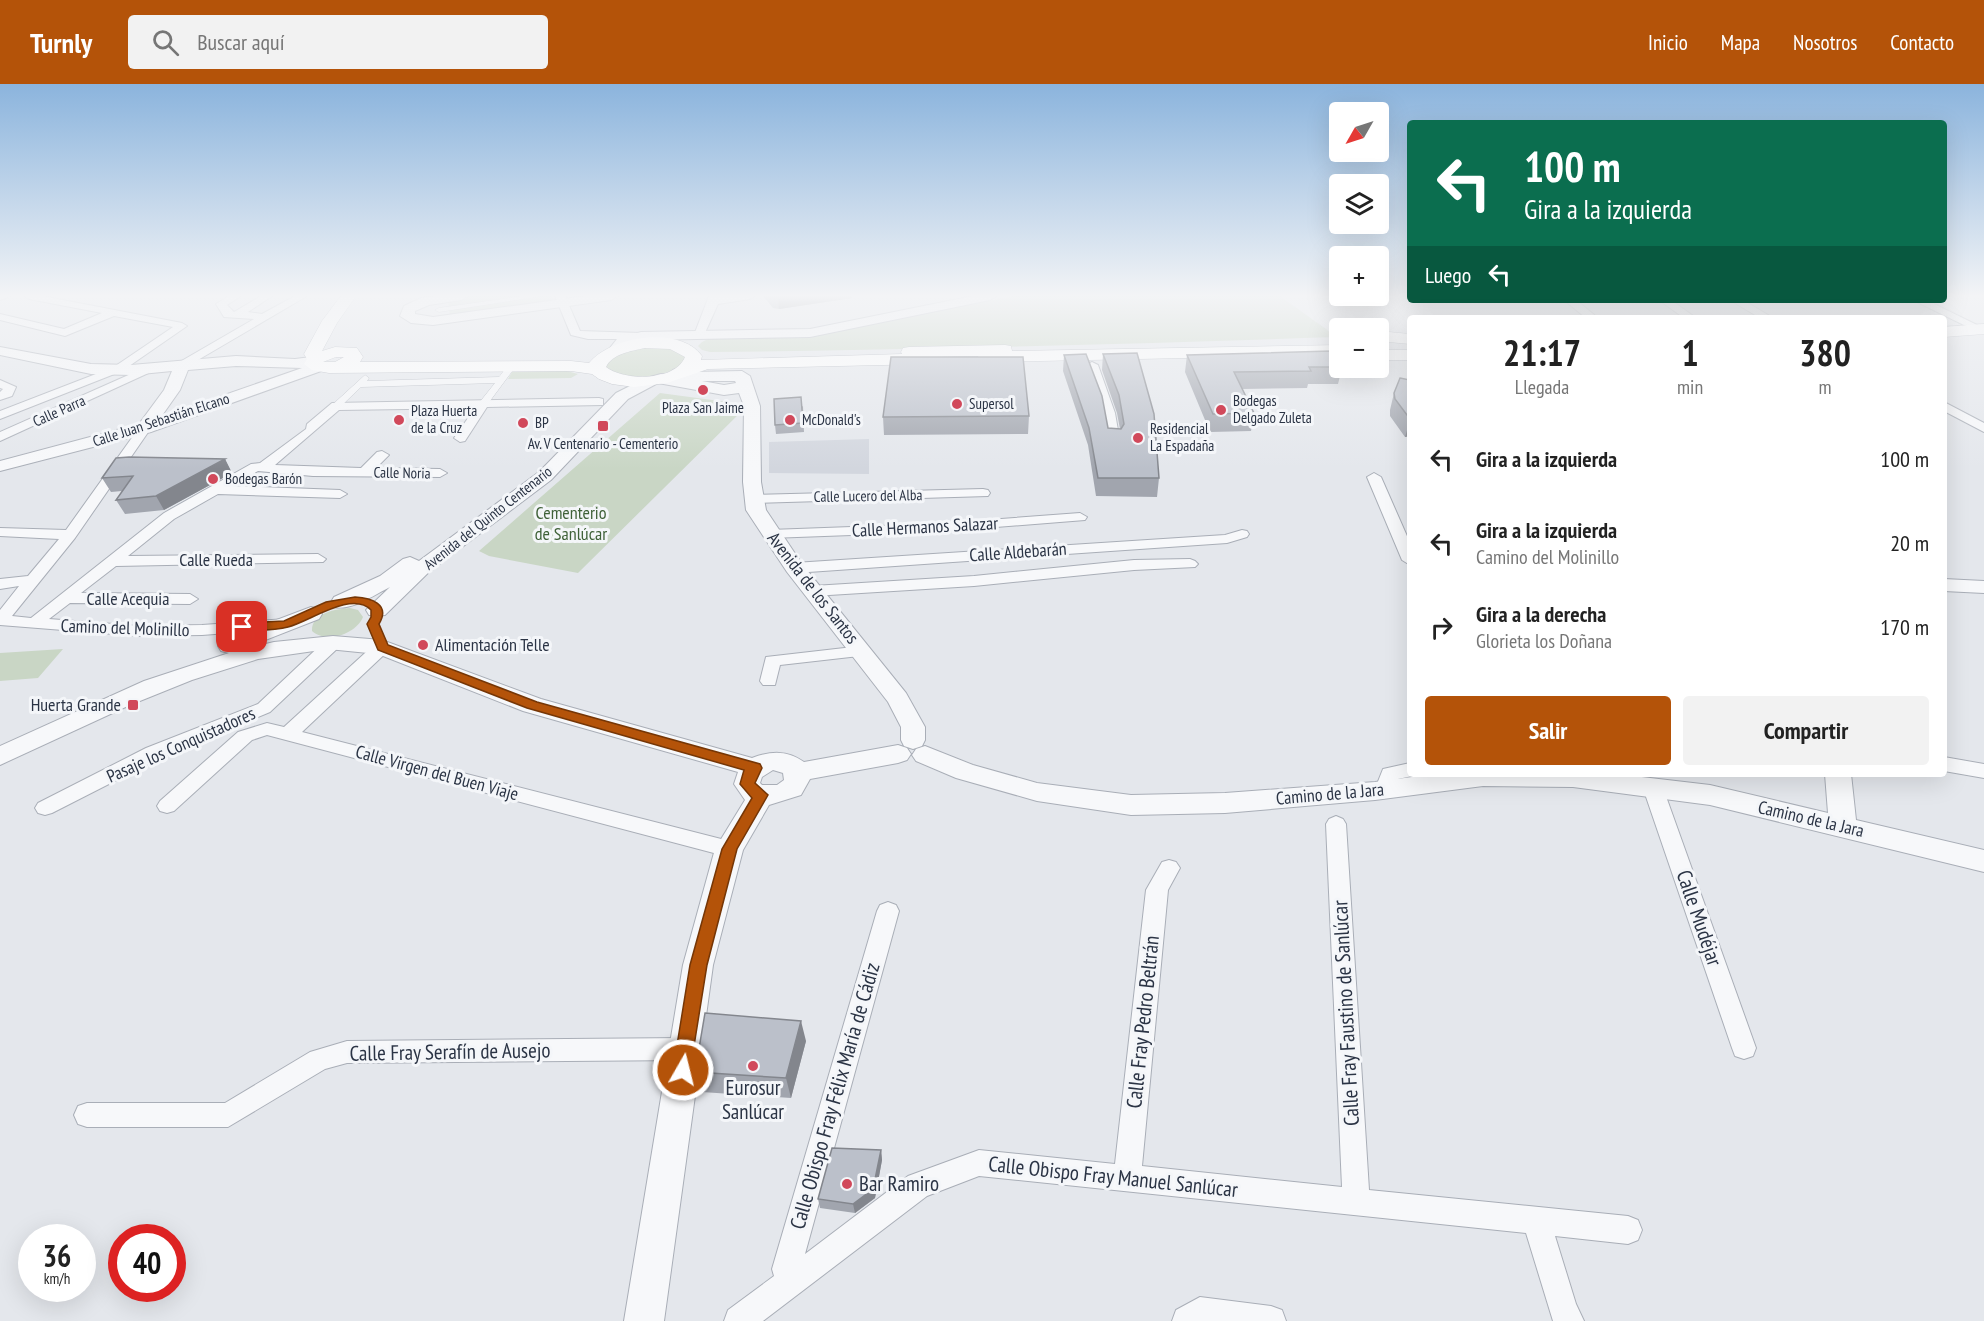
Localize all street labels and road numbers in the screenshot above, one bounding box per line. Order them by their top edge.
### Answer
street label: Calle Juan Sebastián Elcano [90,388,232,451]
street label: Calle Parra [30,391,88,431]
street label: Avenida del Quinto Centenario [420,462,556,574]
street label: Calle Noria [373,463,431,482]
street label: Calle Lucero del Alba [813,485,922,506]
street label: Calle Hermanos Salazar [851,511,999,542]
street label: Avenida de los Santos [763,527,864,648]
street label: Calle Aldebarán [969,537,1067,566]
street label: Calle Rueda [179,548,253,571]
street label: Calle Acequia [87,587,169,610]
street label: Camino del Molinillo [60,614,190,641]
street label: Pasaje los Conquistadores [103,701,259,788]
street label: Calle Virgen del Buen Viaje [353,740,521,805]
street label: Camino de la Jara [1275,777,1385,810]
street label: Camino de la Jara [1756,795,1866,842]
street label: Calle Mudéjar [1670,866,1729,970]
street label: Calle Fray Faustino de Sanlúcar [1326,899,1365,1127]
street label: Calle Fray Pedro Beltrán [1120,934,1165,1110]
street label: Calle Obispo Fray Félix María de Cádiz [784,960,886,1232]
street label: Calle Fray Serafín de Ausejo [349,1036,551,1067]
street label: Calle Obispo Fray Manuel Sanlúcar [987,1150,1239,1203]

